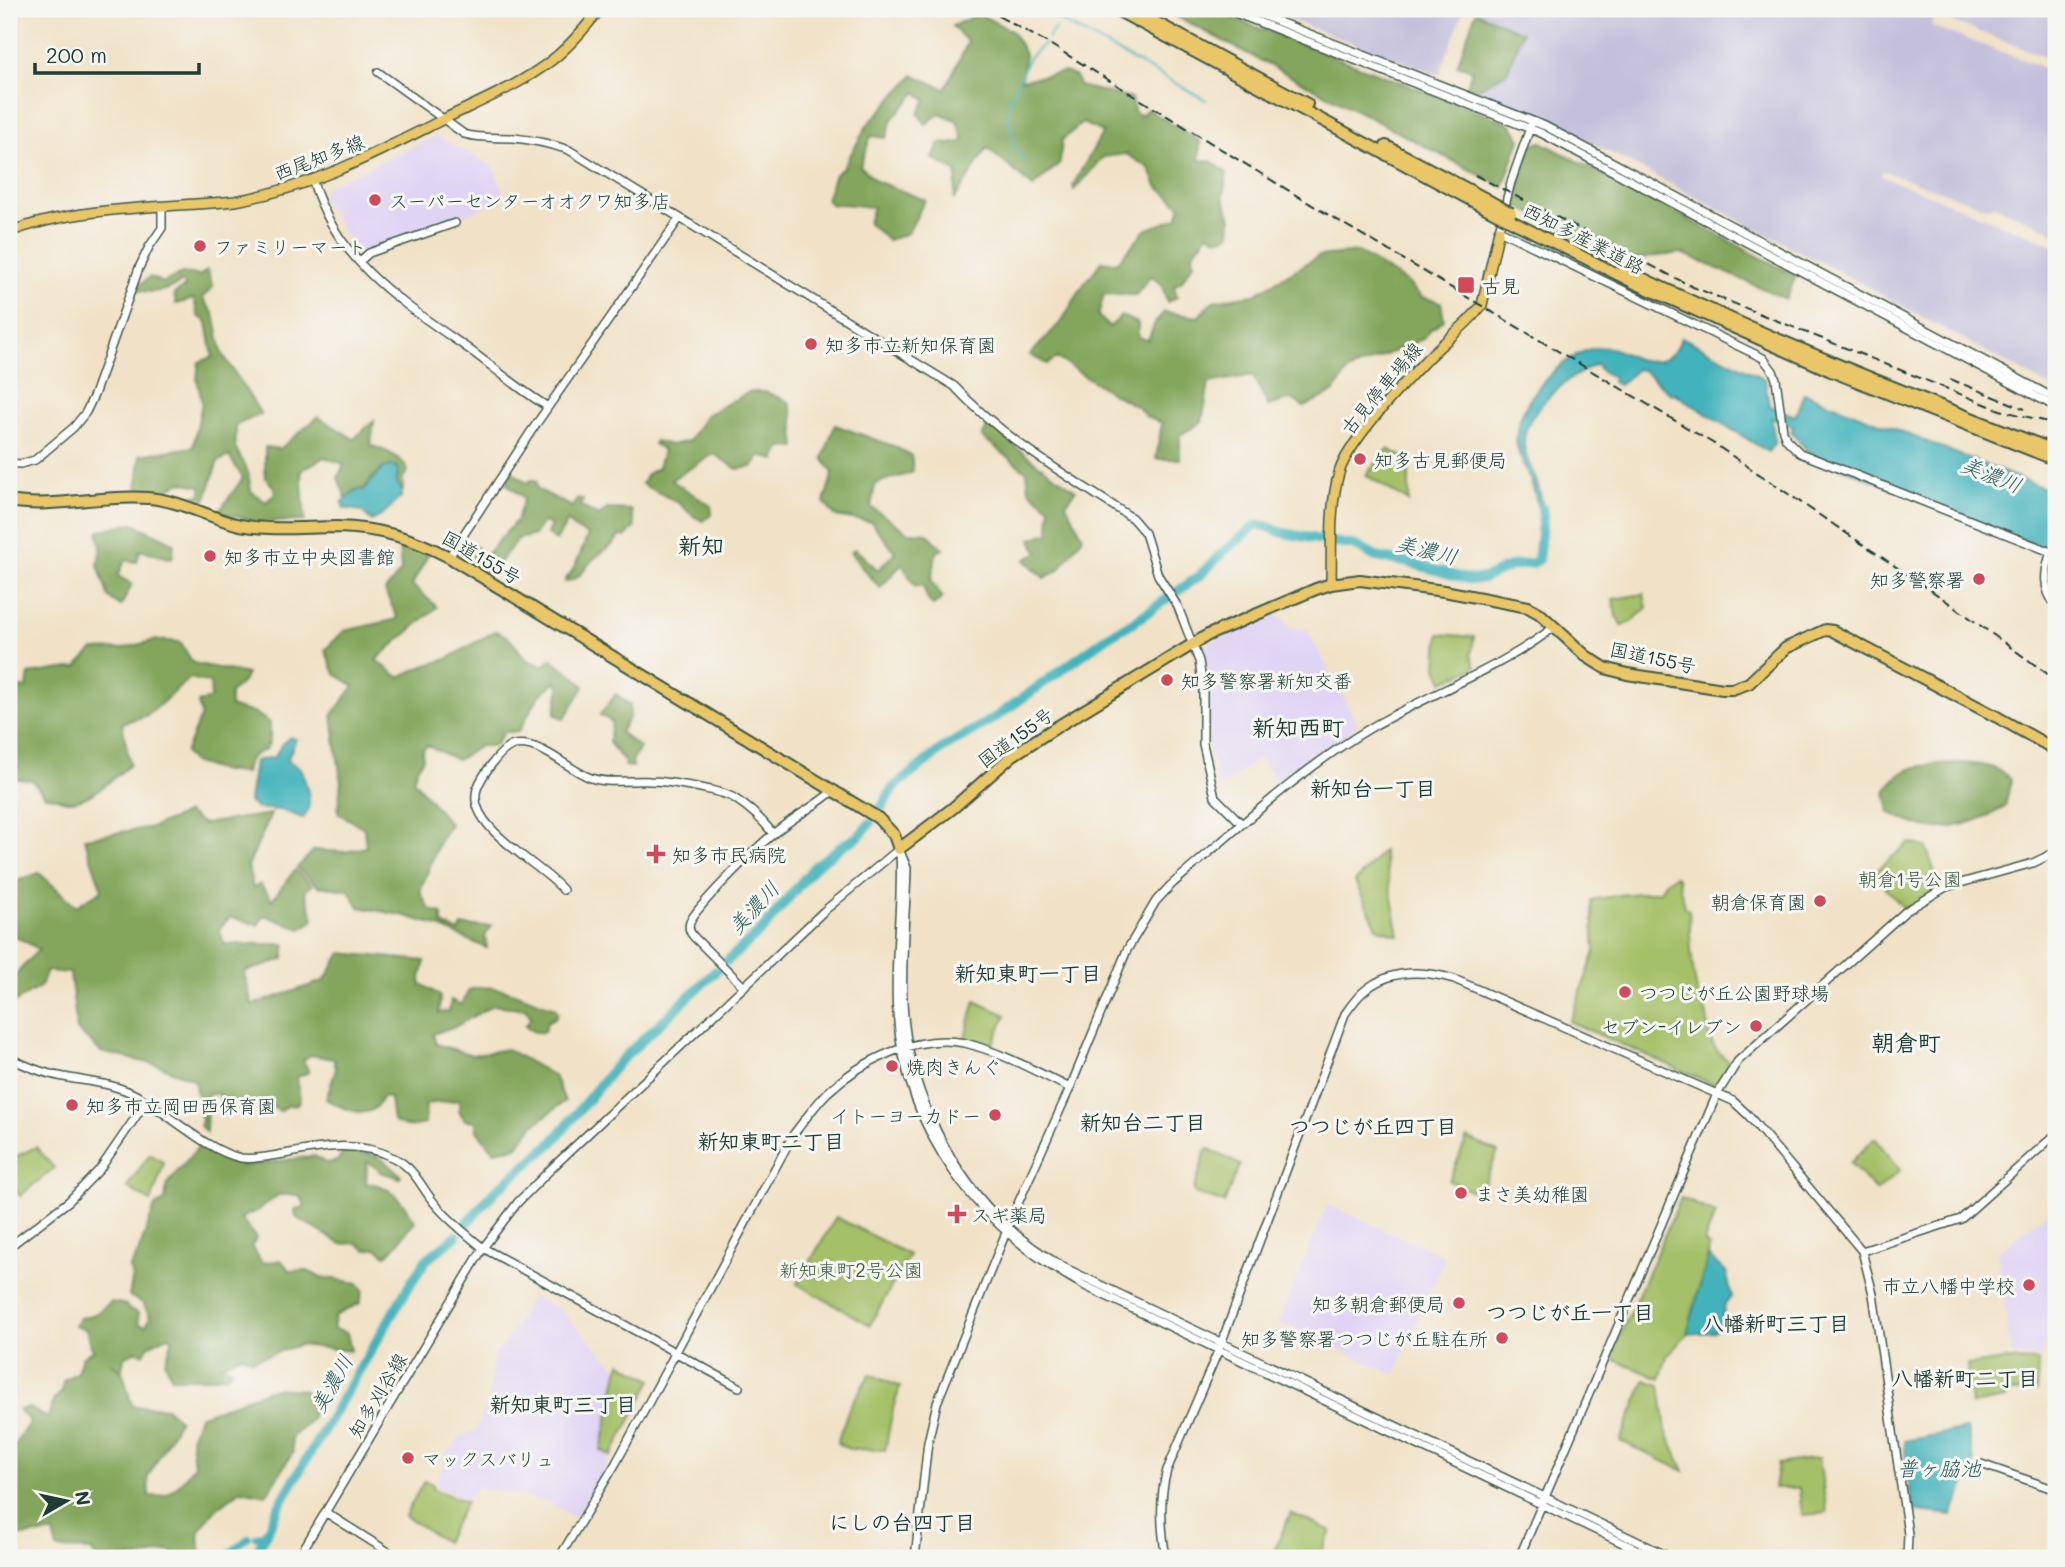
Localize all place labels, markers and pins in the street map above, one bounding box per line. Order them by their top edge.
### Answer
place label: スーパーセンターオオクワ知多店 [389,188,671,213]
marker: スーパーセンターオオクワ知多店 [367,192,383,208]
place label: ファミリーマート [214,234,366,259]
marker: ファミリーマート [192,238,208,254]
place label: 古見 [1482,273,1520,298]
marker: 古見 [1456,275,1476,295]
place label: 知多市立新知保育園 [825,332,996,357]
marker: 知多市立新知保育園 [803,336,819,352]
place label: 知多古見郵便局 [1374,447,1507,472]
marker: 知多古見郵便局 [1352,451,1368,467]
place label: 知多市立中央図書館 [224,544,395,569]
marker: 知多市立中央図書館 [202,548,218,564]
place label: 知多警察署 [1870,567,1965,592]
marker: 知多警察署 [1971,571,1987,587]
place label: 知多警察署新知交番 [1181,668,1352,693]
marker: 知多警察署新知交番 [1159,672,1175,688]
place label: 知多市民病院 [672,842,786,867]
marker: 知多市民病院 [646,844,666,864]
place label: 朝倉保育園 [1711,889,1806,914]
marker: 朝倉保育園 [1812,893,1828,909]
place label: つつじが丘公園野球場 [1639,980,1829,1005]
marker: つつじが丘公園野球場 [1617,984,1633,1000]
place label: セブン-イレブン [1601,1014,1742,1039]
marker: セブン-イレブン [1748,1018,1764,1034]
place label: 焼肉きんぐ [906,1054,1001,1079]
marker: 焼肉きんぐ [884,1058,900,1074]
place label: 知多市立岡田西保育園 [86,1093,276,1118]
marker: 知多市立岡田西保育園 [64,1097,80,1113]
place label: イトーヨーカドー [830,1103,981,1128]
marker: イトーヨーカドー [987,1107,1003,1123]
place label: まさ美幼稚園 [1475,1181,1589,1206]
marker: まさ美幼稚園 [1453,1185,1469,1201]
place label: スギ薬局 [971,1202,1047,1227]
marker: スギ薬局 [949,1206,965,1222]
place label: 市立八幡中学校 [1882,1273,2015,1298]
marker: 市立八幡中学校 [2021,1277,2037,1293]
place label: 知多朝倉郵便局 [1312,1291,1445,1316]
marker: 知多朝倉郵便局 [1451,1295,1467,1311]
place label: 知多警察署つつじが丘駐在所 [1241,1326,1488,1351]
marker: 知多警察署つつじが丘駐在所 [1494,1330,1510,1346]
place label: マックスバリュ [422,1446,555,1471]
marker: マックスバリュ [400,1450,416,1466]

